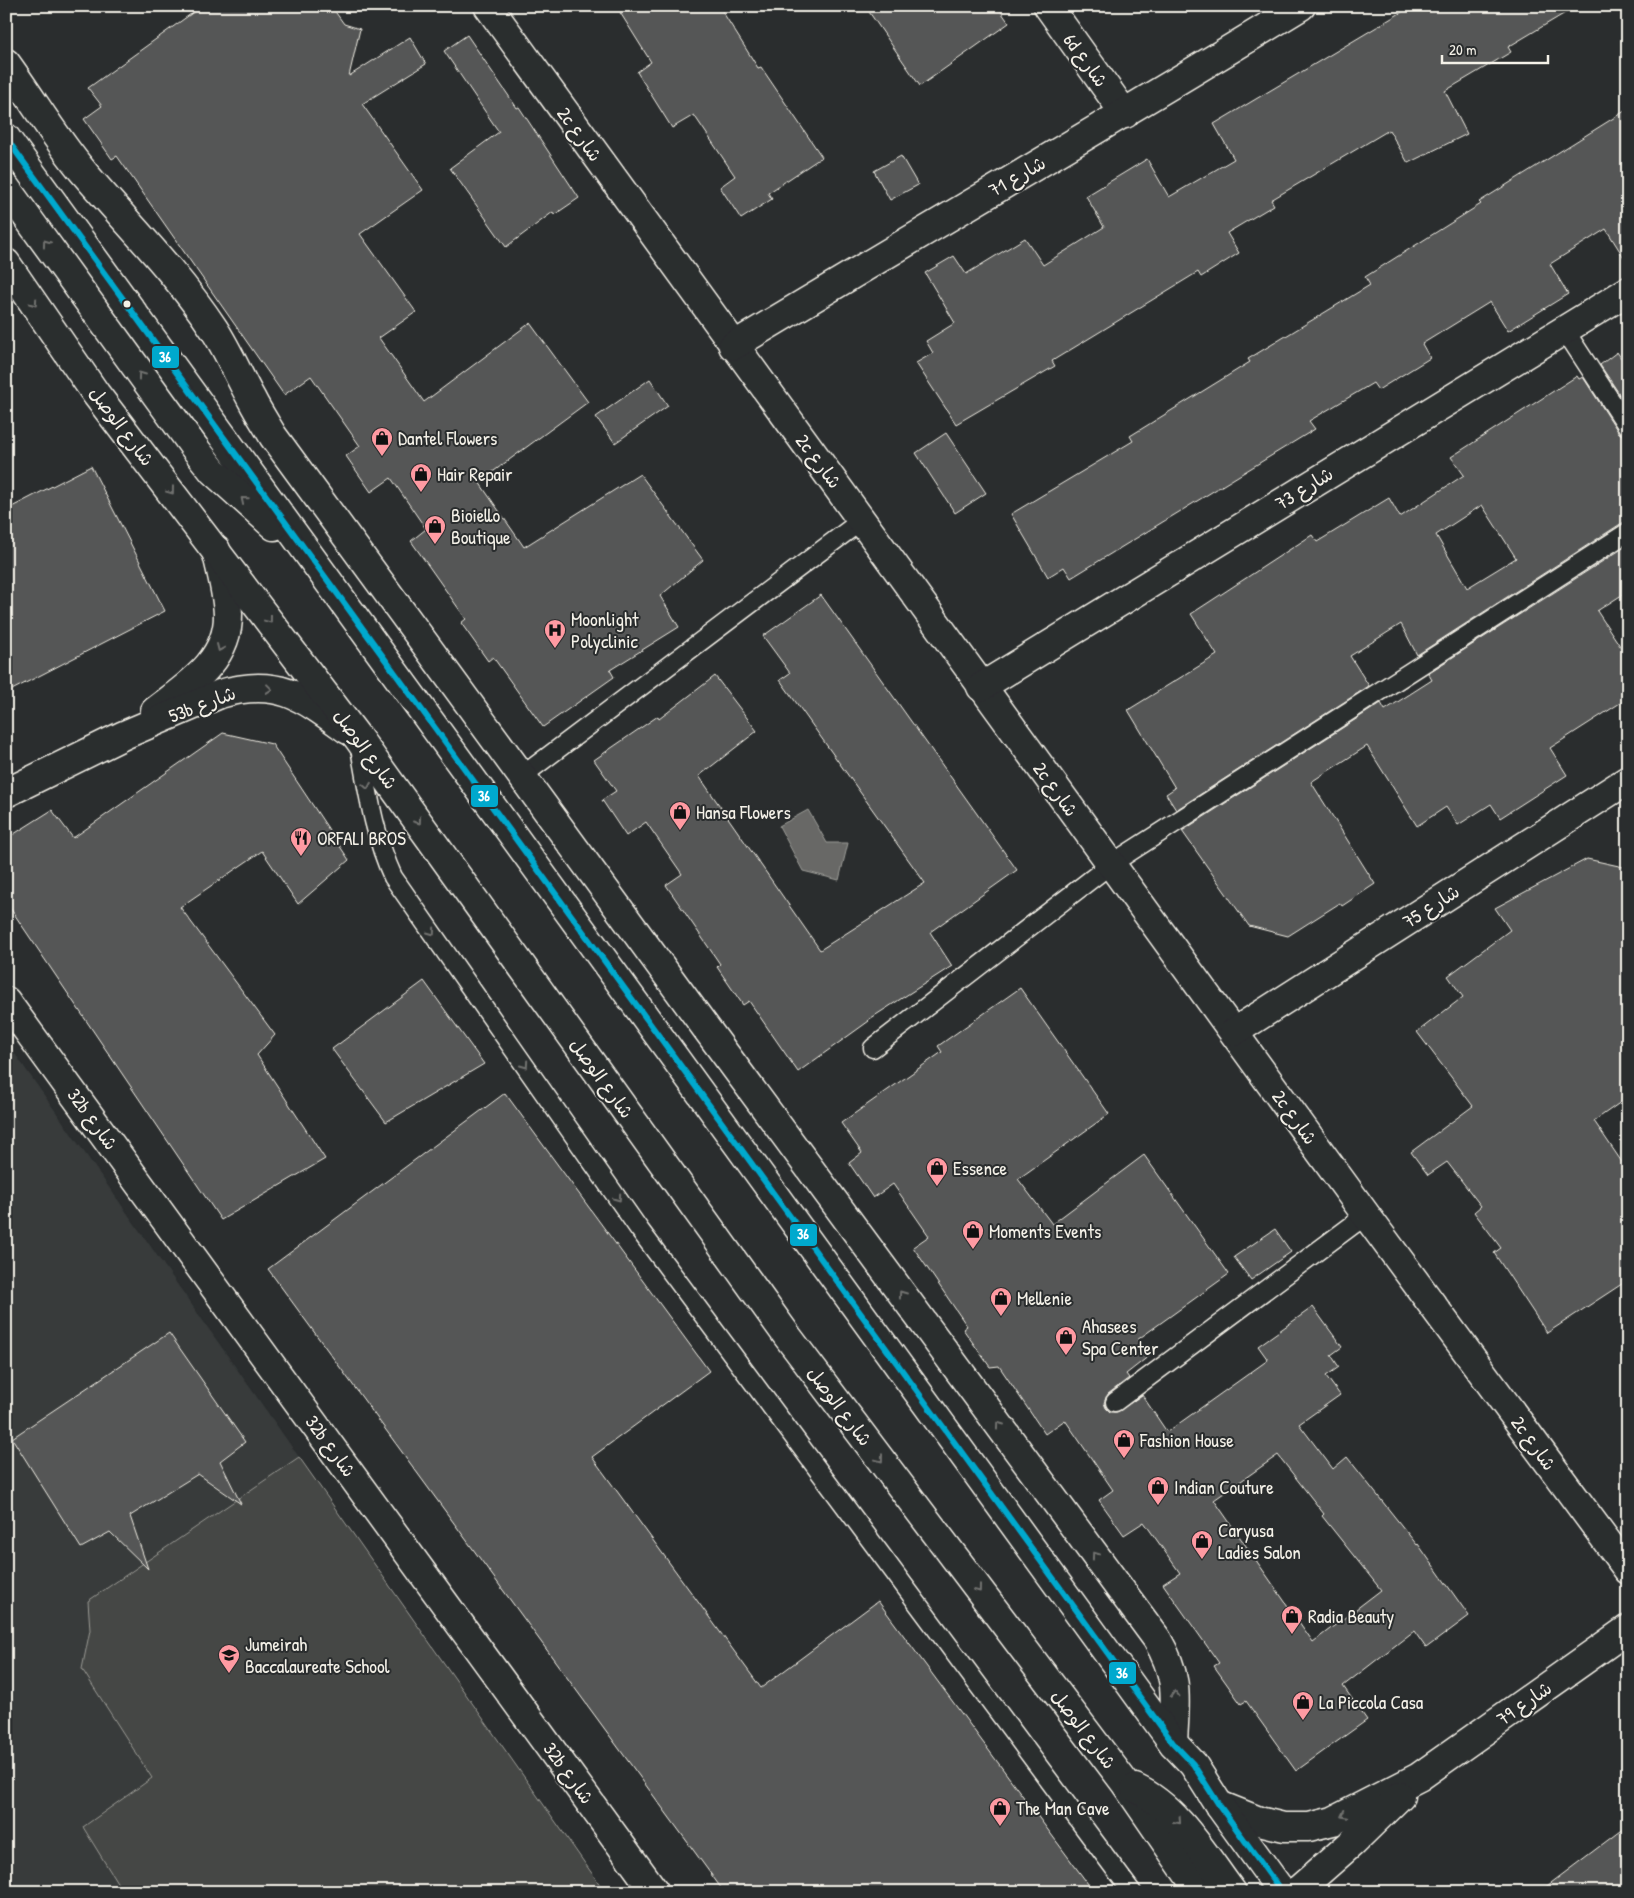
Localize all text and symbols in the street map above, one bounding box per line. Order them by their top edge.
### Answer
street label: 6d شارع [1057,28,1114,93]
scale bar [1442,32,1548,64]
text: 20 m [1449,39,1476,60]
street label: 2c شارع [551,101,609,167]
street label: شارع 71 [984,149,1051,204]
one-way arrow [43,239,52,249]
one-way arrow [28,297,37,307]
unlabelled marker [122,299,132,309]
line badge: 36 [151,345,180,369]
text: 36 [159,347,171,366]
one-way arrow [139,372,147,381]
street label: شارع الوصل [83,381,161,472]
place label: Dantel Flowers [398,425,497,451]
shop icon: Dantel Flowers [370,426,394,457]
street label: 2c شارع [789,429,848,494]
street label: شارع 73 [1270,460,1338,517]
place label: Hair Repair [437,461,513,487]
shop icon: Hair Repair [409,462,433,493]
one-way arrow [165,485,173,494]
one-way arrow [241,497,250,506]
place label: Bioiello Boutique [451,502,511,550]
shop icon: Bioiello Boutique [423,514,447,545]
place label: Moonlight Polyclinic [571,606,639,654]
one-way arrow [264,614,272,623]
hospital icon: Moonlight Polyclinic [543,618,567,649]
one-way arrow [215,643,226,652]
street label: 53b شارع [165,679,240,730]
one-way arrow [265,683,273,694]
street label: شارع الوصل [327,704,404,795]
street label: 2c شارع [1027,756,1085,822]
one-way arrow [361,782,371,790]
line badge: 36 [470,784,499,808]
text: 36 [478,786,490,805]
place label: Hansa Flowers [696,799,791,825]
shop icon: Hansa Flowers [668,800,692,831]
one-way arrow [412,815,421,825]
place label: ORFALI BROS [317,825,406,851]
restaurant icon: ORFALI BROS [289,826,313,857]
street label: شارع 75 [1398,878,1465,935]
one-way arrow [426,926,435,936]
street label: شارع الوصل [563,1033,640,1124]
one-way arrow [519,1059,528,1069]
street label: 32b شارع [61,1083,124,1156]
street label: 2c شارع [1266,1084,1324,1150]
place label: Essence [953,1155,1008,1181]
shop icon: Essence [925,1156,949,1187]
one-way arrow [612,1193,621,1202]
place label: Moments Events [989,1218,1101,1244]
shop icon: Moments Events [961,1219,985,1250]
line badge: 36 [789,1223,818,1247]
text: 36 [797,1224,809,1243]
place label: Mellenie [1017,1285,1072,1311]
shop icon: Mellenie [989,1286,1013,1317]
one-way arrow [900,1291,908,1300]
place label: Ahasees Spa Center [1082,1313,1159,1361]
shop icon: Ahasees Spa Center [1054,1325,1078,1356]
street label: شارع الوصل [801,1361,879,1452]
street label: 32b شارع [299,1410,362,1483]
street label: 2c شارع [1505,1410,1563,1476]
one-way arrow [996,1421,1005,1431]
place label: Fashion House [1139,1427,1234,1453]
shop icon: Fashion House [1112,1428,1136,1459]
one-way arrow [875,1453,883,1462]
place label: Indian Couture [1174,1474,1274,1500]
shop icon: Indian Couture [1146,1475,1170,1506]
place label: Caryusa Ladies Salon [1218,1517,1301,1565]
shop icon: Caryusa Ladies Salon [1190,1529,1214,1560]
one-way arrow [1092,1552,1102,1561]
one-way arrow [972,1583,981,1593]
place label: Radia Beauty [1308,1603,1394,1629]
shop icon: Radia Beauty [1280,1604,1304,1635]
place label: Jumeirah Baccalaureate School [245,1631,391,1679]
school or university icon: Jumeirah Baccalaureate School [217,1643,241,1674]
line badge: 36 [1108,1661,1137,1685]
text: 36 [1116,1663,1128,1682]
street label: شارع 79 [1491,1675,1557,1732]
street label: شارع الوصل [1045,1684,1123,1775]
place label: La Piccola Casa [1319,1689,1424,1715]
one-way arrow [1169,1690,1180,1698]
shop icon: La Piccola Casa [1291,1690,1315,1721]
street label: 32b شارع [537,1737,600,1810]
place label: The Man Cave [1016,1795,1110,1821]
shop icon: The Man Cave [988,1796,1012,1827]
one-way arrow [1341,1809,1350,1819]
one-way arrow [1172,1816,1181,1825]

